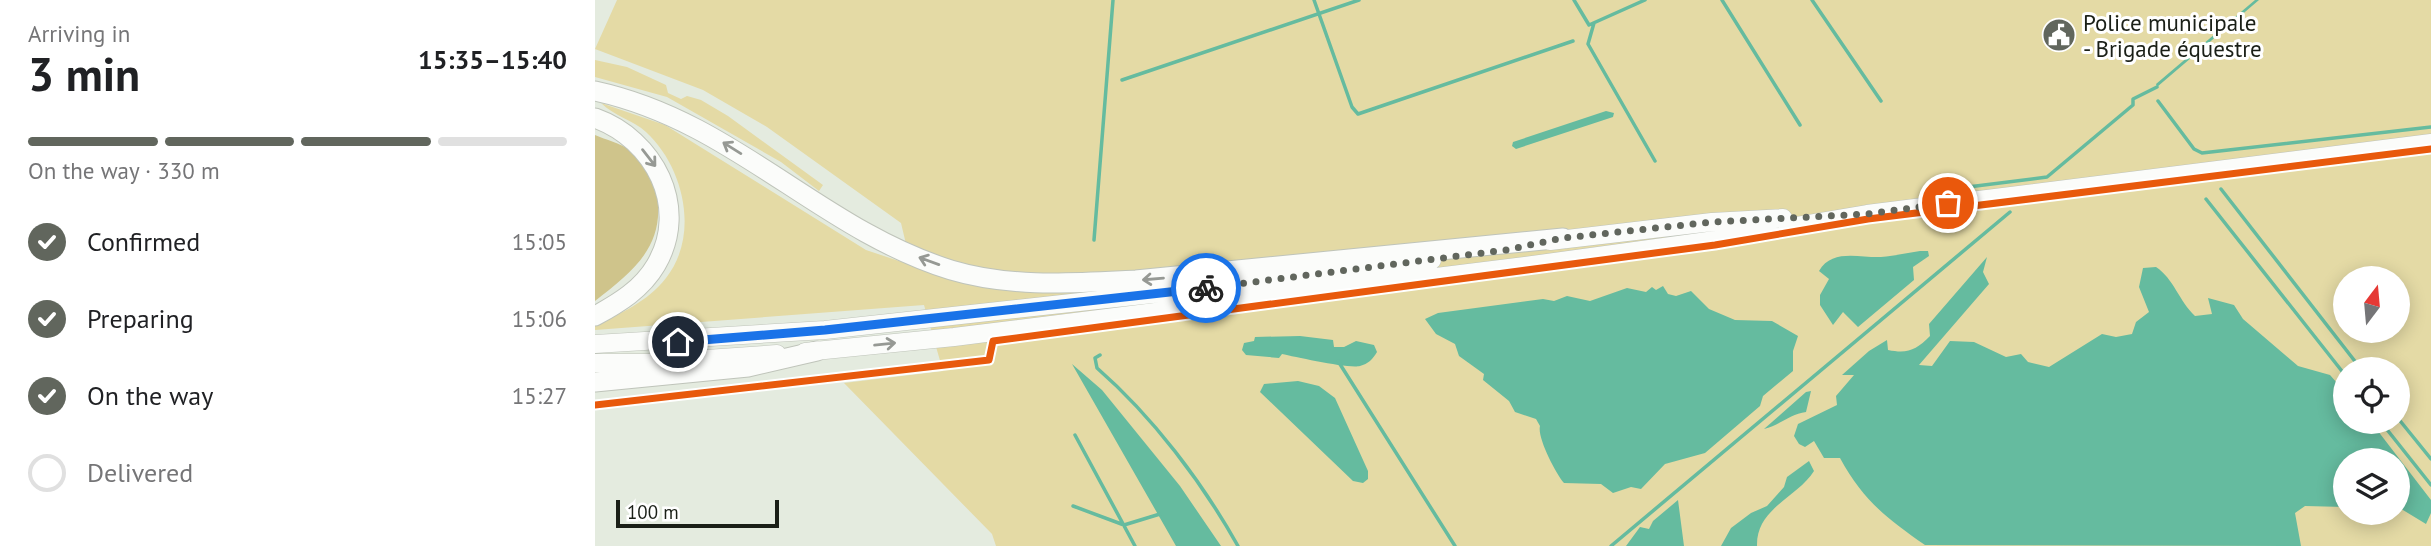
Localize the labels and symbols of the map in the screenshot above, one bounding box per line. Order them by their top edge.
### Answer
place label: Police municipale - Brigade équestre [2083,8,2262,63]
public building icon: Police municipale - Brigade équestre [2040,16,2078,54]
one-way arrow [723,140,743,154]
one-way arrow [641,148,656,166]
pin [1918,173,1978,233]
courier [1171,253,1241,323]
one-way arrow [918,254,940,267]
north arrow [2333,266,2410,343]
one-way arrow [1142,272,1165,285]
pin [648,312,708,372]
one-way arrow [873,337,896,350]
scale bar [616,497,779,529]

